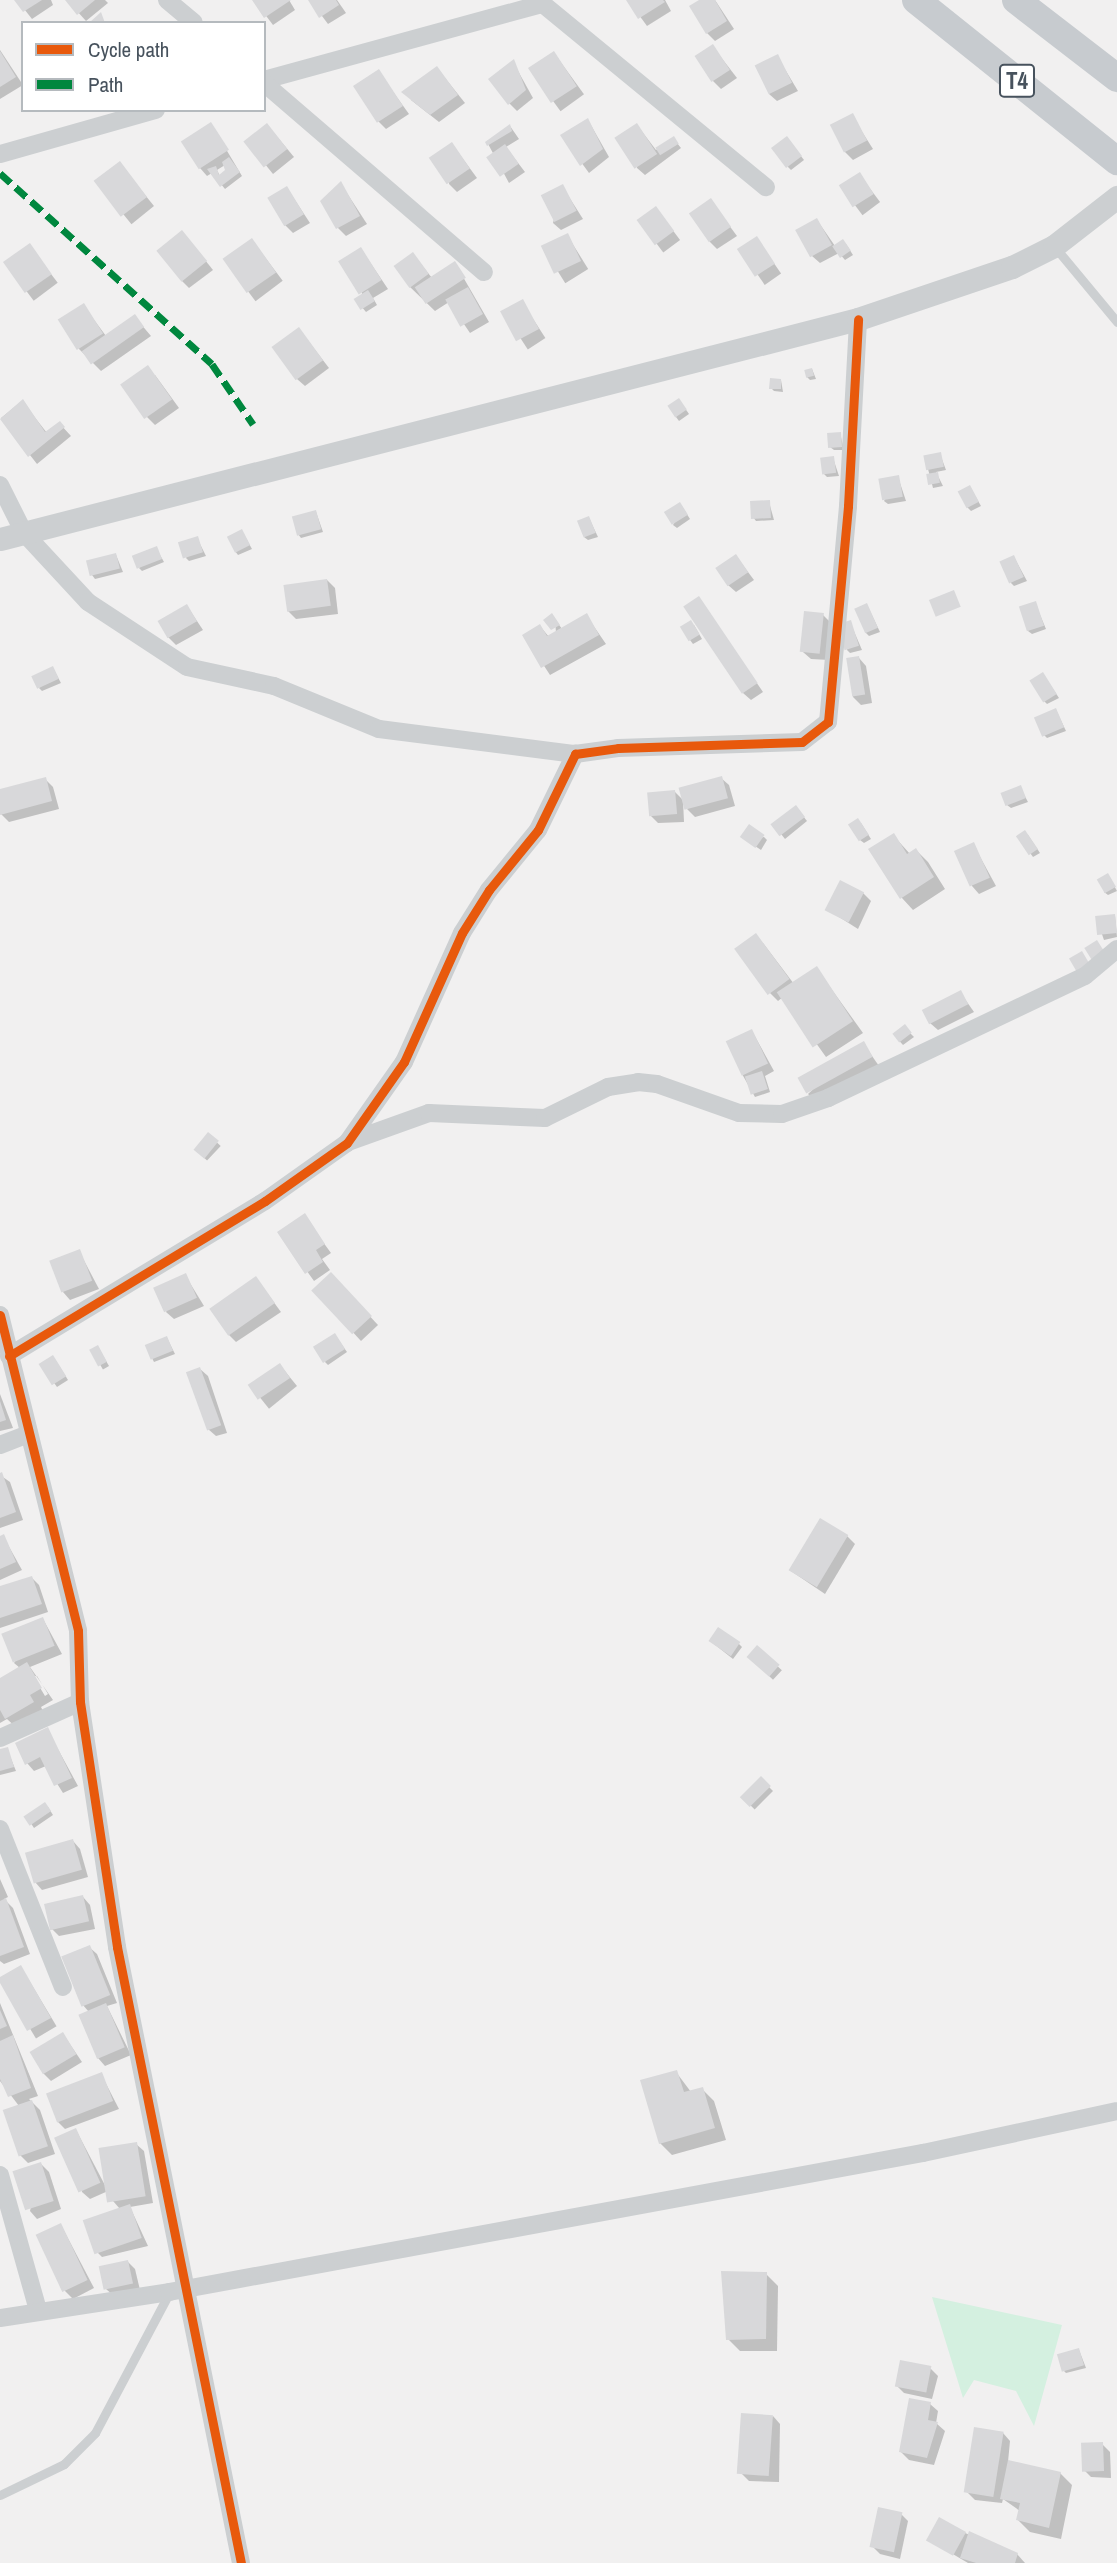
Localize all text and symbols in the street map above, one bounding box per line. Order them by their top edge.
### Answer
legend [21,21,266,112]
text: Cycle path [88,35,169,64]
road number: T4 [998,61,1036,100]
text: Path [88,70,123,99]

